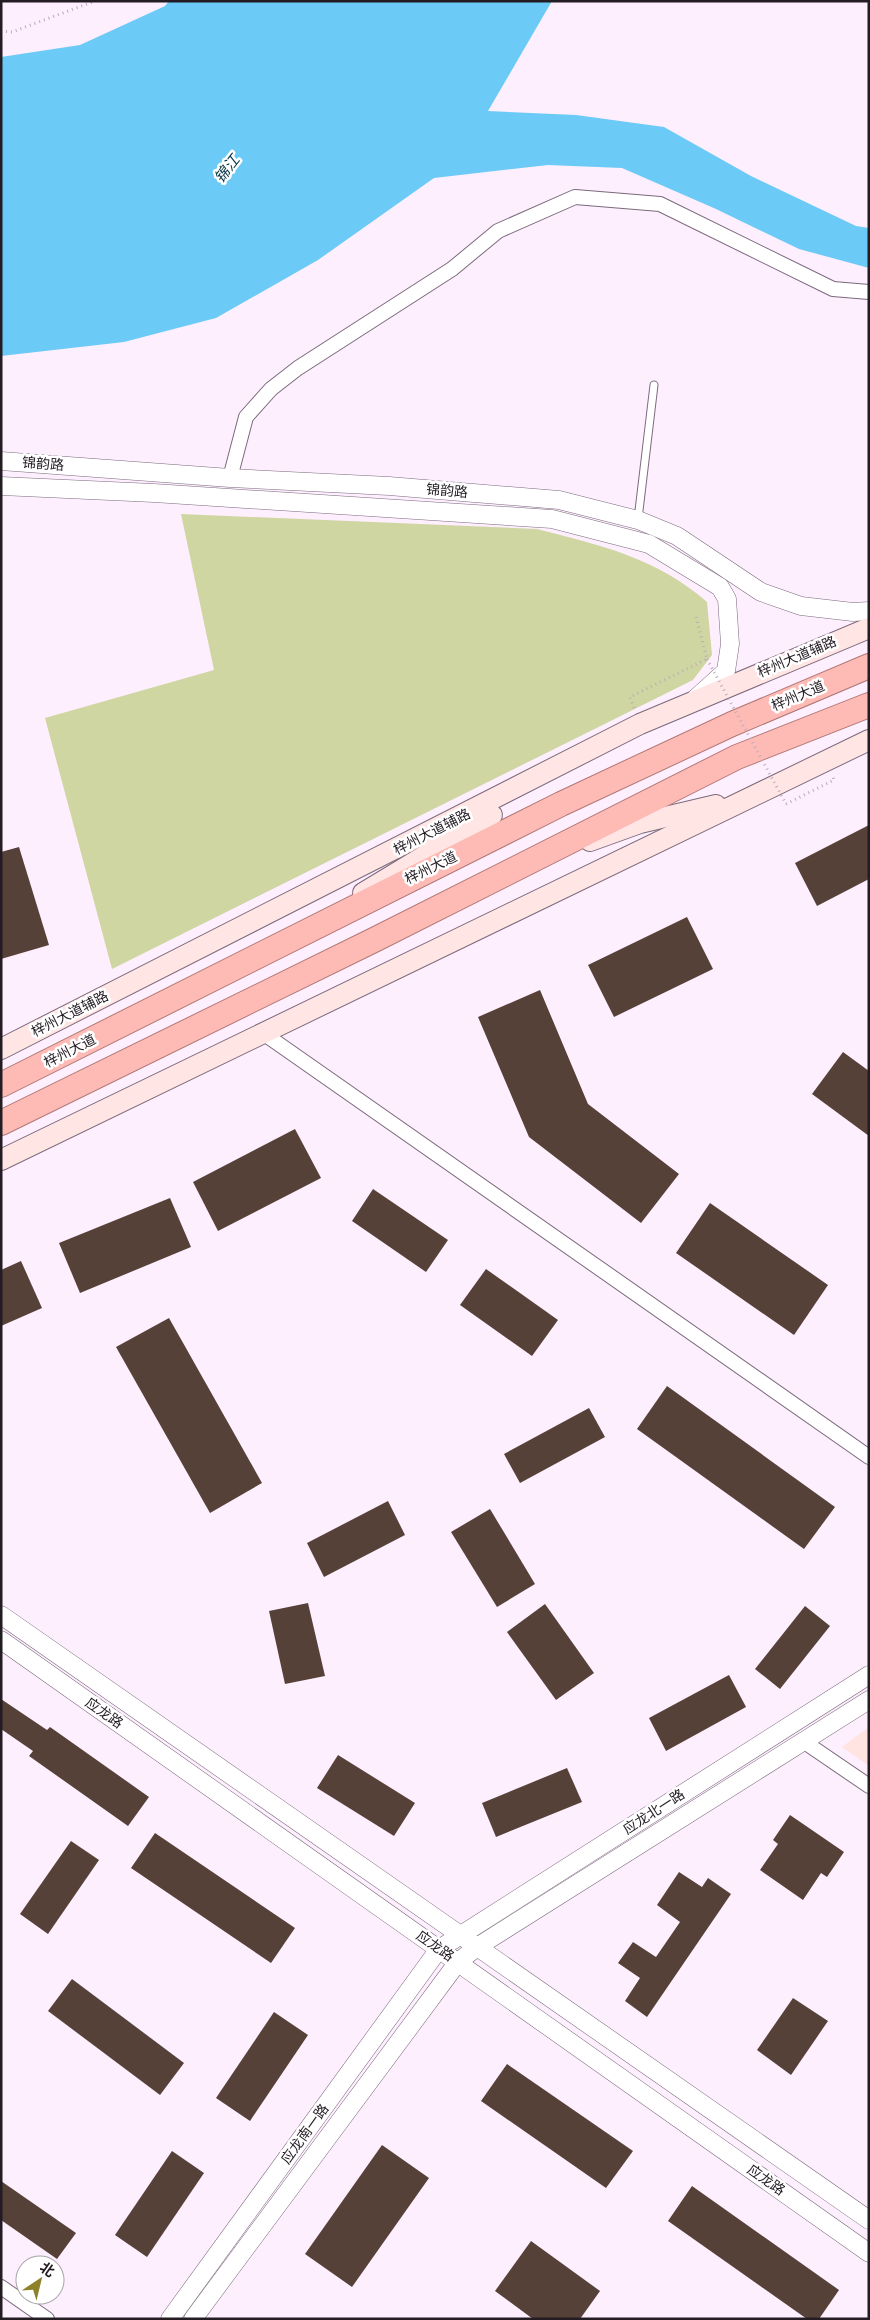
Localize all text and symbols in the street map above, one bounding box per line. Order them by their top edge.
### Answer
water label: 锦江 [210,149,245,187]
street label: 锦韵路 [21,453,65,475]
street label: 锦韵路 [425,480,469,502]
street label: 梓州大道辅路 [755,632,839,682]
street label: 梓州大道 [769,676,827,716]
street label: 梓州大道辅路 [390,804,474,860]
street label: 梓州大道 [402,847,460,889]
street label: 梓州大道辅路 [28,986,112,1042]
street label: 梓州大道 [41,1030,99,1072]
street label: 应龙路 [81,1693,127,1733]
street label: 应龙北一路 [619,1785,689,1839]
street label: 应龙路 [412,1926,458,1966]
street label: 应龙南一路 [277,2100,333,2168]
street label: 应龙路 [743,2160,789,2200]
north arrow [15,2255,65,2305]
text: 北 [36,2258,58,2282]

